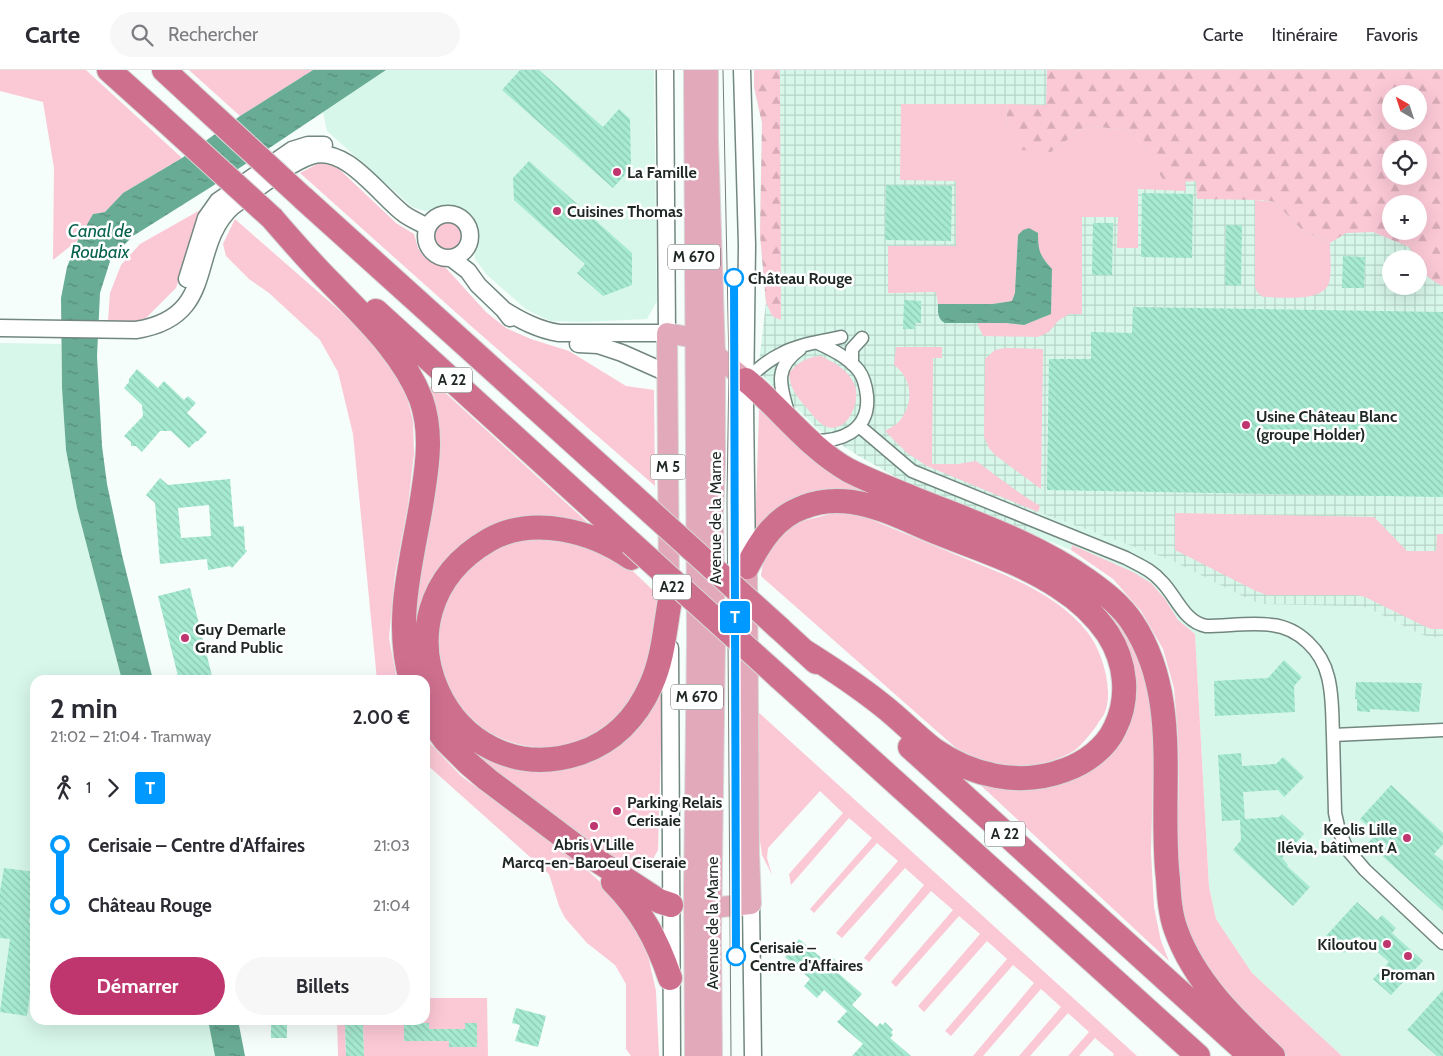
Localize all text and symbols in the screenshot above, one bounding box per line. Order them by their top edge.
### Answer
search box [110,12,460,57]
text: Carte [25,20,80,49]
icon: search [128,21,156,49]
text: Rechercher [168,23,258,46]
text: Carte [1203,24,1243,46]
text: Itinéraire [1271,24,1338,46]
text: Favoris [1366,24,1418,46]
north arrow [1382,85,1428,130]
map controls [1382,85,1427,295]
button: locate [1382,140,1427,185]
place label: La Famille [627,163,697,182]
marker: La Famille [611,166,623,178]
button: + [1382,195,1427,240]
place label: Cuisines Thomas [567,202,683,221]
marker: Cuisines Thomas [551,205,563,217]
water label: Canal de Roubaix [68,220,132,263]
road number: M 670 [668,244,720,270]
button: − [1382,250,1427,295]
marker: Château Rouge [724,268,744,288]
place label: Château Rouge [748,269,852,288]
road number: A 22 [432,368,472,392]
place label: Usine Château Blanc (groupe Holder) [1256,407,1397,444]
marker: Usine Château Blanc (groupe Holder) [1240,419,1252,431]
street label: Avenue de la Marne [706,452,725,584]
road number: M 5 [650,454,686,480]
road number: A22 [653,574,691,600]
line badge: T [719,601,751,633]
text: T [730,606,740,628]
place label: Guy Demarle Grand Public [195,620,286,657]
marker: Guy Demarle Grand Public [179,632,191,644]
road number: M 670 [671,684,723,710]
text: 2 min [50,691,118,725]
text: 2.00 € [353,706,410,729]
text: 21:02 – 21:04 · Tramway [50,727,211,746]
icon: walk [50,774,78,802]
icon: forward [99,774,127,802]
text: T [145,777,155,799]
text: 1 [86,778,91,797]
place label: Parking Relais Cerisaie [627,793,723,830]
marker: Parking Relais Cerisaie [611,805,623,817]
marker: Abris V'Lille Marcq-en-Baroeul Ciseraie [588,820,600,832]
place label: Keolis Lille Ilévia, bâtiment A [1277,820,1397,857]
road number: A 22 [985,822,1025,846]
marker: Keolis Lille Ilévia, bâtiment A [1401,832,1413,844]
text: Cerisaie – Centre d'Affaires [88,834,305,857]
place label: Abris V'Lille Marcq-en-Baroeul Ciseraie [502,835,686,872]
text: 21:03 [373,836,410,855]
street label: Avenue de la Marne [703,857,722,989]
text: Château Rouge [88,894,212,917]
text: 21:04 [373,896,410,915]
place label: Kiloutou [1317,935,1377,954]
place label: Cerisaie – Centre d'Affaires [750,938,863,975]
marker: Kiloutou [1381,938,1393,950]
marker: Cerisaie – Centre d'Affaires [726,946,746,966]
marker: Proman [1402,950,1414,962]
button: Démarrer [50,957,225,1015]
button: Billets [235,957,410,1015]
place label: Proman [1381,965,1435,984]

